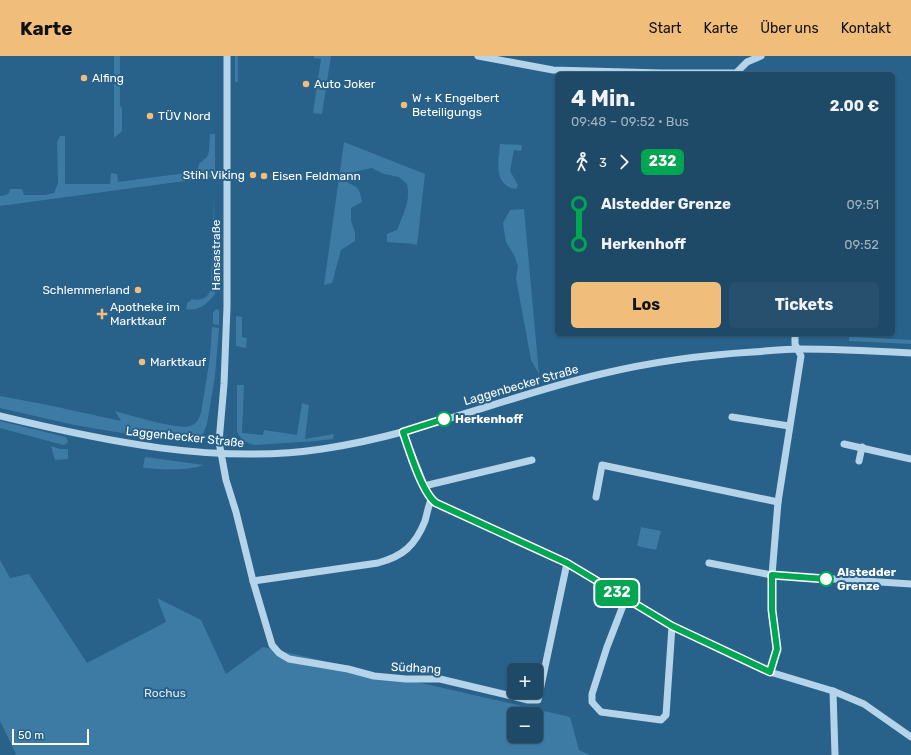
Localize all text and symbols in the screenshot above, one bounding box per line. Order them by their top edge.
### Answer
text: Karte [20,17,72,40]
text: Start [649,20,682,37]
text: Karte [704,20,738,37]
text: Über uns [760,20,819,37]
text: Kontakt [841,20,891,37]
place label: Alfing [92,71,124,85]
marker: Alfing [79,73,89,83]
place label: Auto Joker [314,77,376,91]
marker: Auto Joker [301,79,311,89]
text: 4 Min. [571,85,636,112]
place label: W + K Engelbert Beteiligungs [412,91,500,119]
text: 2.00 € [830,97,879,115]
marker: W + K Engelbert Beteiligungs [399,100,409,110]
place label: TÜV Nord [158,109,211,123]
marker: TÜV Nord [145,111,155,121]
text: 09:48 – 09:52 · Bus [571,114,689,129]
icon: walk [571,151,593,173]
icon: forward [613,151,635,173]
text: 232 [649,153,676,170]
text: 3 [599,155,607,170]
place label: Stihl Viking [183,168,245,182]
place label: Eisen Feldmann [272,169,361,183]
marker: Stihl Viking [248,170,258,180]
marker: Eisen Feldmann [259,171,269,181]
text: Alstedder Grenze [601,195,731,213]
text: 09:51 [847,197,879,212]
street label: Hansastraße [209,219,223,290]
text: Herkenhoff [601,235,686,253]
text: 09:52 [844,237,879,252]
button: Los [571,282,721,328]
button: Tickets [729,282,879,328]
place label: Schlemmerland [42,283,130,297]
marker: Schlemmerland [133,285,143,295]
place label: Apotheke im Marktkauf [110,300,180,328]
marker: Apotheke im Marktkauf [97,309,107,319]
place label: Marktkauf [150,355,207,369]
marker: Marktkauf [137,357,147,367]
street label: Laggenbecker Straße [462,362,580,408]
marker: Herkenhoff [436,411,452,427]
place label: Herkenhoff [455,412,523,426]
street label: Laggenbecker Straße [125,424,245,450]
place label: Alstedder Grenze [837,565,897,593]
marker: Alstedder Grenze [818,571,834,587]
line badge: 232 [594,580,640,606]
text: 232 [603,584,631,601]
street label: Südhang [391,660,441,676]
map controls [507,663,543,743]
button: + [507,663,543,699]
park label: Rochus [144,686,186,700]
button: − [507,707,543,743]
scale bar [12,727,89,746]
text: 50 m [18,729,44,742]

